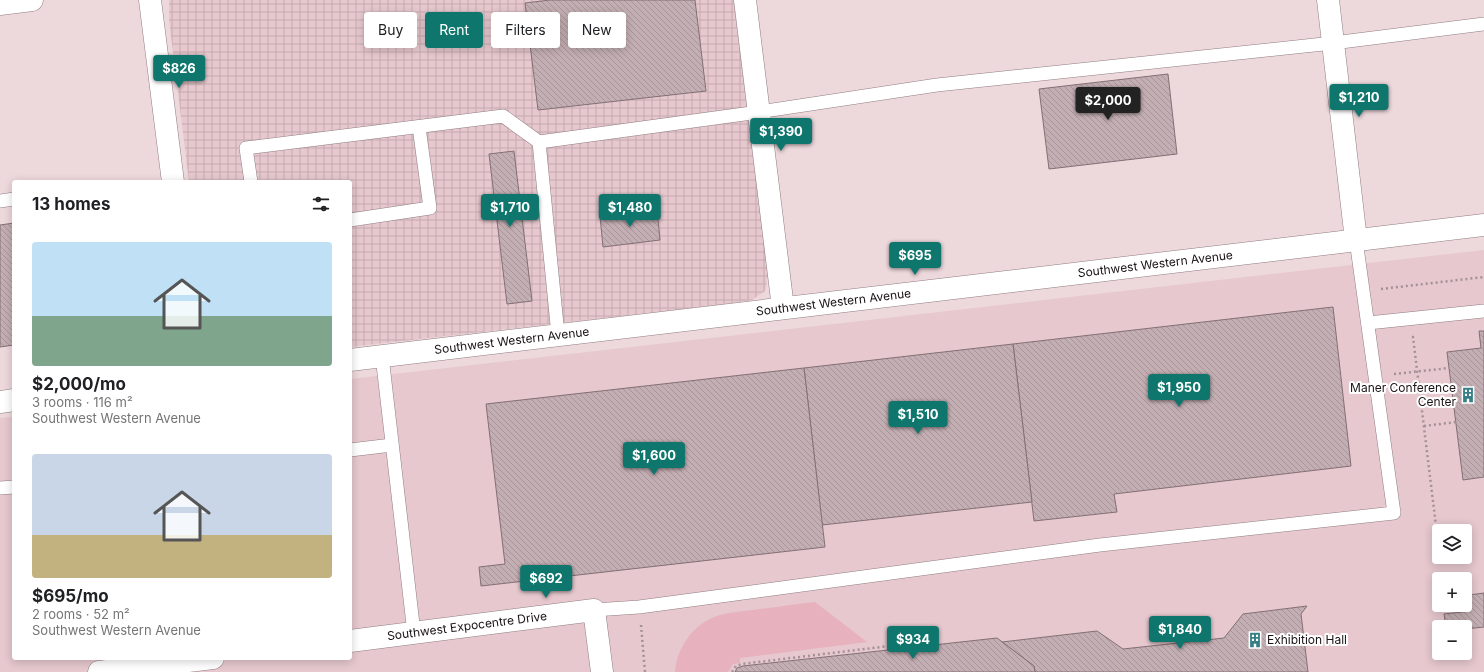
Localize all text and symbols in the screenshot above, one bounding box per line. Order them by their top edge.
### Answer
chip: Buy [364,12,417,48]
chip: Rent [425,12,483,48]
chip: Filters [491,12,560,48]
chip: New [568,12,626,48]
pin: $826 [155,55,203,89]
text: $826 [162,60,196,76]
pin: $1,210 [1326,84,1392,118]
pin: $2,000 [1075,87,1141,121]
text: $1,210 [1338,89,1380,105]
text: $2,000 [1085,92,1131,108]
pin: $1,390 [748,118,814,152]
text: $1,390 [759,123,803,139]
icon: filters [310,193,332,215]
text: 13 homes [32,194,111,214]
pin: $1,710 [477,194,543,228]
pin: $1,480 [597,194,663,228]
text: $1,710 [490,199,530,215]
text: $1,480 [608,199,652,215]
pin: $695 [891,242,939,276]
text: $695 [898,247,932,263]
street label: Southwest Western Avenue [1077,247,1234,280]
icon: home [146,268,218,340]
street label: Southwest Western Avenue [755,285,912,319]
street label: Southwest Western Avenue [433,324,590,357]
text: $2,000/mo [32,374,126,394]
pin: $1,950 [1146,374,1212,408]
text: $1,950 [1157,379,1201,395]
place label: Maner Conference Center [1350,380,1456,409]
building icon: Maner Conference Center [1459,386,1477,404]
text: 3 rooms · 116 m² [32,394,133,410]
pin: $1,510 [885,401,951,435]
text: $1,510 [897,406,939,422]
text: Southwest Western Avenue [32,410,201,426]
pin: $1,600 [621,442,687,476]
text: $1,600 [632,447,676,463]
icon: home [146,480,218,552]
map controls [1432,524,1472,660]
button: layers [1432,524,1472,564]
pin: $692 [522,565,570,599]
text: $692 [529,570,563,586]
button: + [1432,572,1472,612]
text: $695/mo [32,586,109,606]
text: 2 rooms · 52 m² [32,606,130,622]
street label: Southwest Expocentre Drive [386,608,548,643]
pin: $1,840 [1147,616,1213,650]
button: − [1432,620,1472,660]
text: $1,840 [1158,621,1202,637]
text: Southwest Western Avenue [32,622,201,638]
pin: $934 [889,626,937,660]
text: $934 [896,631,930,647]
building icon: Exhibition Hall [1246,631,1264,649]
place label: Exhibition Hall [1267,632,1347,647]

